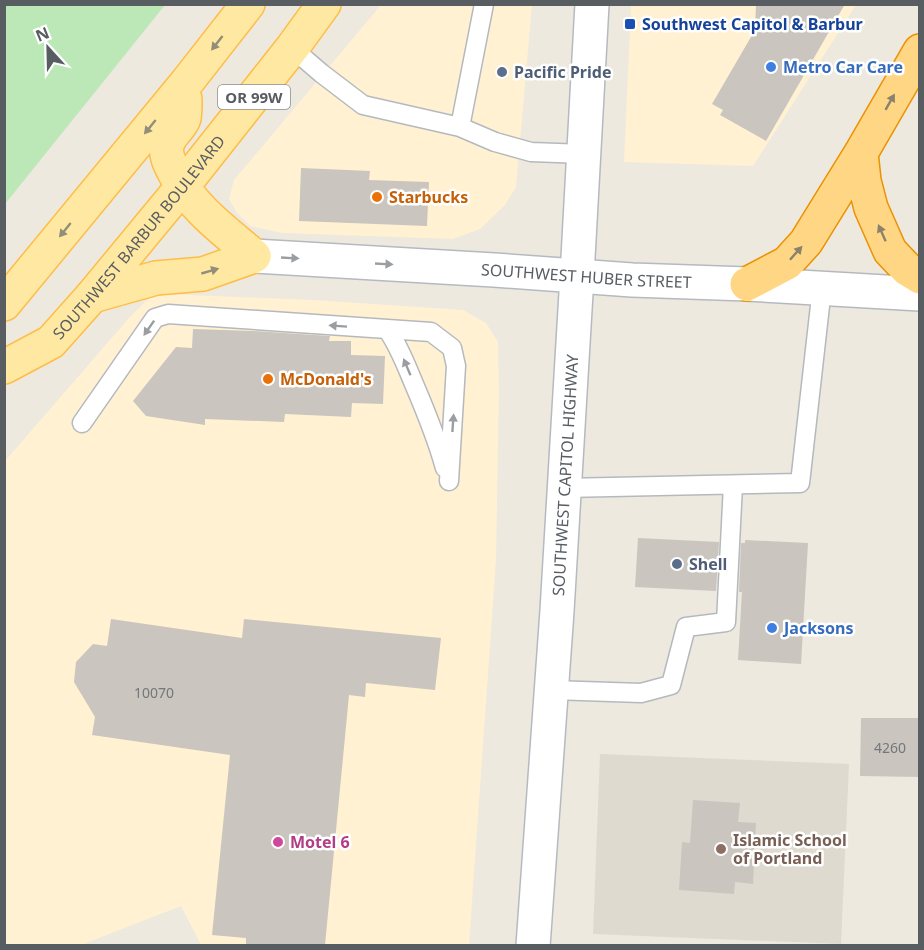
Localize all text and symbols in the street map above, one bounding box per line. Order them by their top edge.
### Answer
place label: Southwest Capitol & Barbur [642,13,863,35]
marker: Southwest Capitol & Barbur [623,17,637,31]
north arrow [18,18,78,78]
text: N [32,21,53,47]
one-way arrow [212,36,224,51]
place label: Metro Car Care [783,56,903,78]
marker: Metro Car Care [764,60,778,74]
place label: Pacific Pride [514,61,611,83]
marker: Pacific Pride [495,65,509,79]
road number: OR 99W [218,85,290,109]
one-way arrow [885,93,895,110]
one-way arrow [144,120,156,135]
street label: SOUTHWEST BARBUR BOULEVARD [48,131,230,344]
place label: Starbucks [389,186,468,208]
marker: Starbucks [370,190,384,204]
one-way arrow [59,222,72,238]
one-way arrow [877,224,887,242]
one-way arrow [789,245,803,260]
one-way arrow [280,254,299,263]
street label: SOUTHWEST HUBER STREET [481,258,692,293]
one-way arrow [374,259,393,268]
one-way arrow [201,266,219,275]
one-way arrow [143,319,155,335]
one-way arrow [329,321,348,330]
street label: SOUTHWEST CAPITOL HIGHWAY [547,353,583,597]
one-way arrow [402,358,412,376]
place label: McDonald's [280,368,372,390]
marker: McDonald's [261,372,275,386]
one-way arrow [448,413,457,432]
place label: Shell [689,553,727,575]
marker: Shell [670,557,684,571]
place label: Jacksons [782,617,854,639]
marker: Jacksons [765,621,779,635]
house number: 10070 [134,683,174,702]
house number: 4260 [874,738,906,757]
place label: Islamic School of Portland [733,829,847,869]
place label: Motel 6 [290,831,350,853]
marker: Motel 6 [271,835,285,849]
marker: Islamic School of Portland [714,842,728,856]

